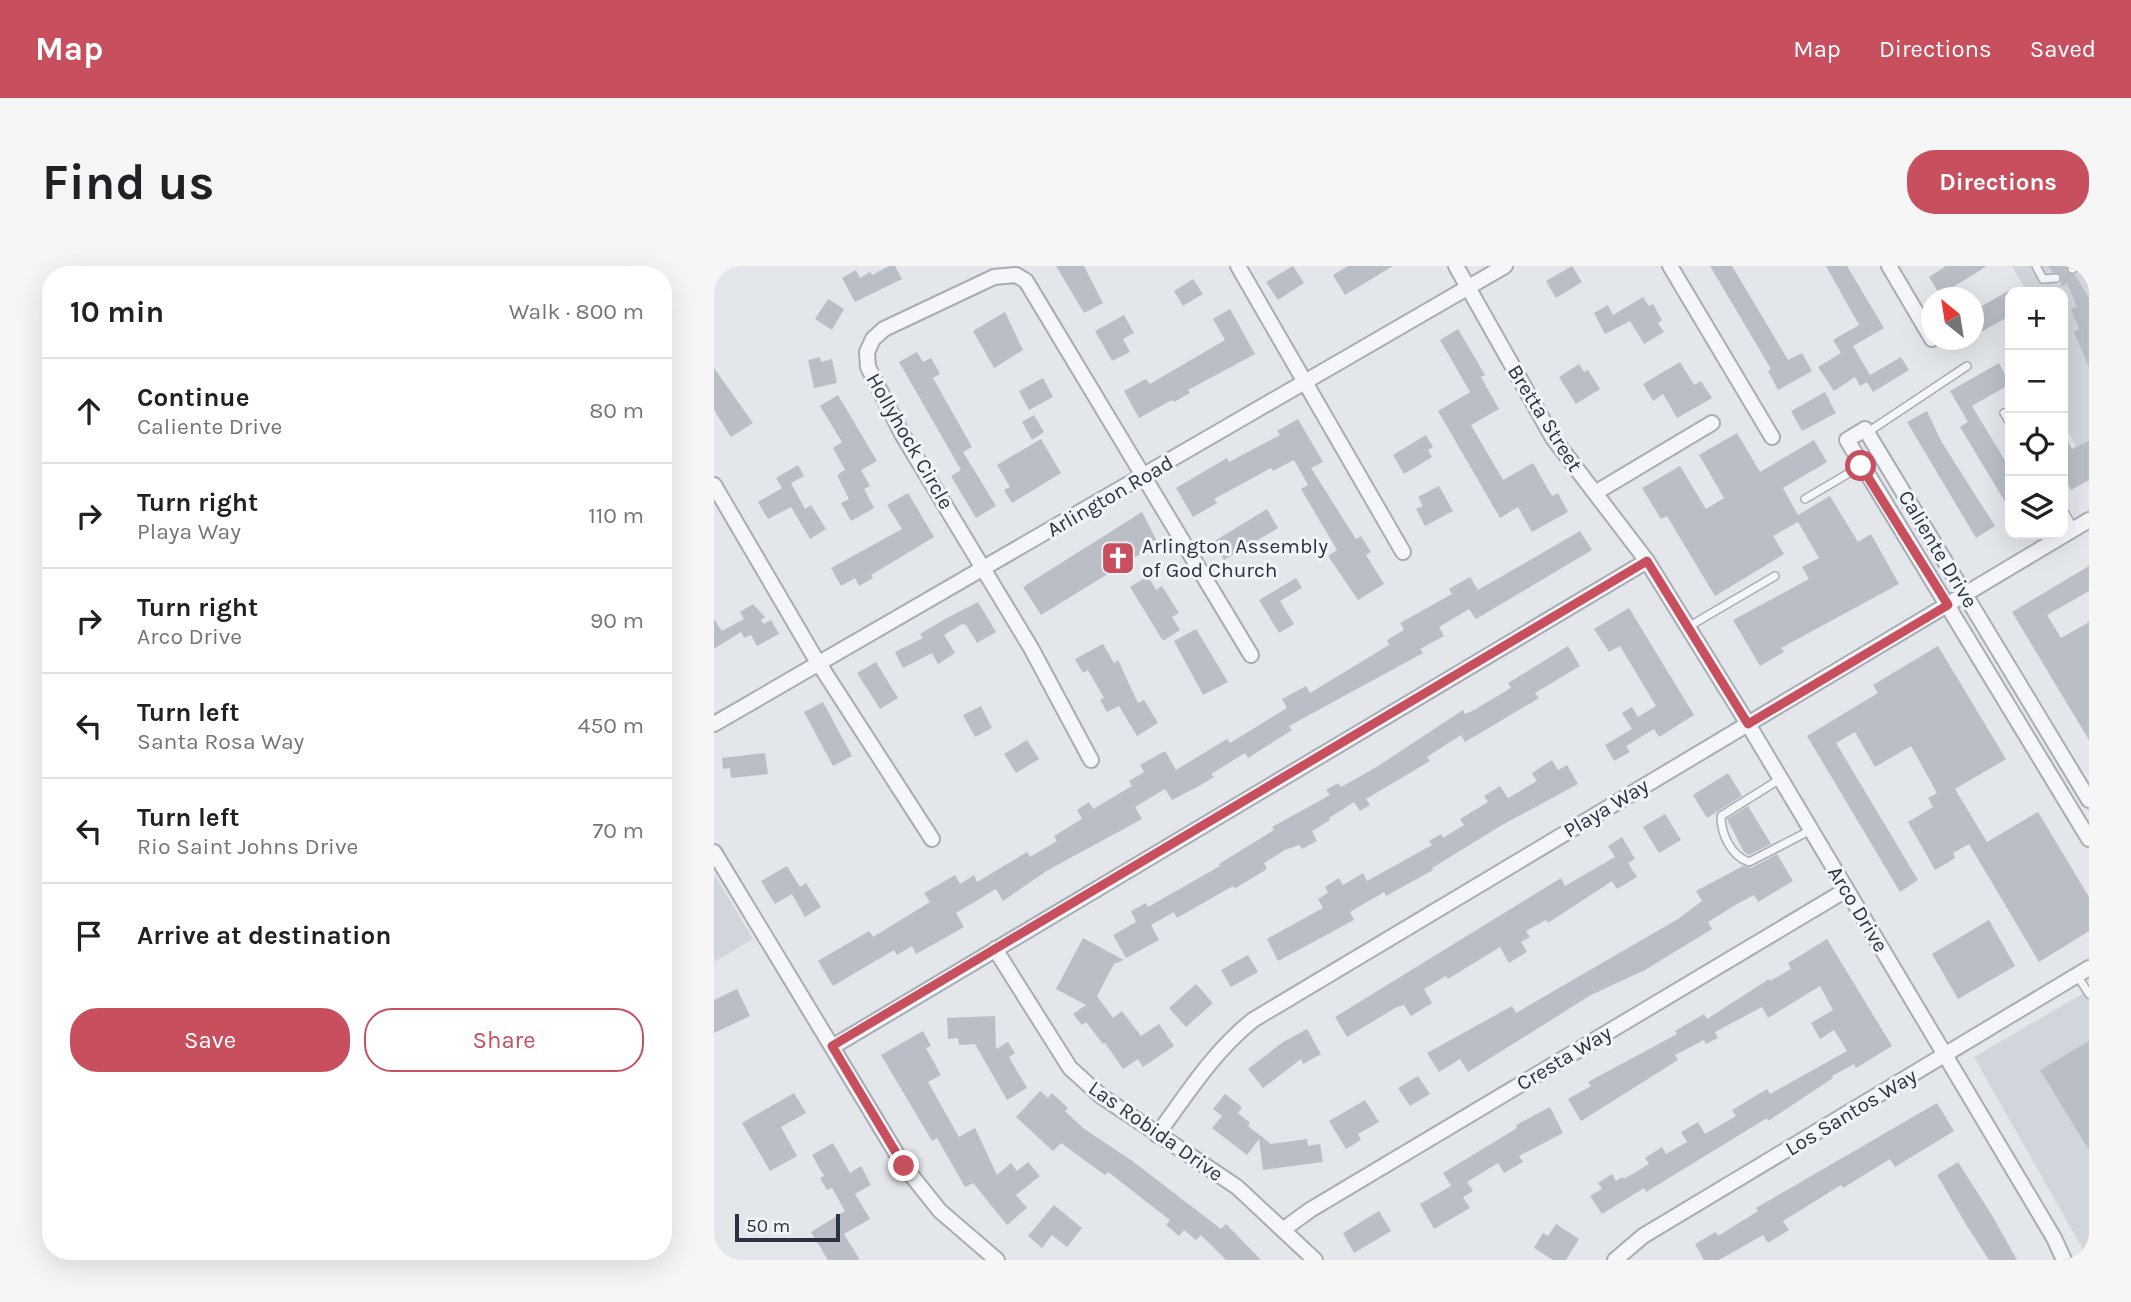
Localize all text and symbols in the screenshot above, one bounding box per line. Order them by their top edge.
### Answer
text: Map [35,30,103,68]
text: Map [1793,35,1841,63]
text: Directions [1879,35,1992,63]
text: Saved [2030,35,2096,63]
button: Directions [1907,150,2089,214]
text: Find us [42,154,214,211]
north arrow [1921,287,1984,350]
map controls [2005,287,2068,539]
button: + [2005,287,2068,350]
text: 10 min [70,294,164,330]
text: Walk · 800 m [509,298,644,325]
button: − [2005,350,2068,413]
street label: Bretta Street [1503,360,1587,476]
street label: Hollyhock Circle [861,369,959,513]
text: Continue [137,382,249,413]
icon: ahead [70,392,108,430]
text: 80 m [589,397,644,424]
text: Caliente Drive [137,413,282,440]
button: locate [2005,413,2068,476]
street label: Arlington Road [1043,450,1177,542]
route start [1845,450,1876,481]
button: layers [2005,476,2068,539]
street label: Caliente Drive [1894,486,1982,612]
text: Turn right [137,487,258,518]
icon: right [70,497,108,535]
text: 110 m [588,502,644,529]
text: Playa Way [137,518,241,545]
place label: Arlington Assembly of God Church [1142,534,1328,582]
church icon: Arlington Assembly of God Church [1099,539,1137,577]
text: Turn right [137,592,258,623]
icon: right [70,602,108,640]
text: 90 m [590,607,644,634]
text: Arco Drive [137,623,242,650]
text: Turn left [137,697,239,728]
icon: left [70,707,108,745]
text: 450 m [578,712,644,739]
text: Santa Rosa Way [137,728,304,755]
street label: Playa Way [1559,773,1653,843]
text: Turn left [137,802,239,833]
icon: left [70,812,108,850]
text: 70 m [593,817,644,844]
text: Rio Saint Johns Drive [137,833,358,860]
street label: Arco Drive [1823,862,1893,956]
icon: arrive [70,917,108,955]
text: Arrive at destination [137,920,391,951]
button: Save [70,1008,350,1072]
button: Share [364,1008,644,1072]
street label: Cresta Way [1512,1020,1616,1096]
street label: Los Santos Way [1781,1063,1921,1161]
street label: Las Robida Drive [1084,1076,1228,1186]
route end [888,1150,919,1181]
scale bar [735,1211,840,1243]
text: 50 m [746,1215,790,1237]

